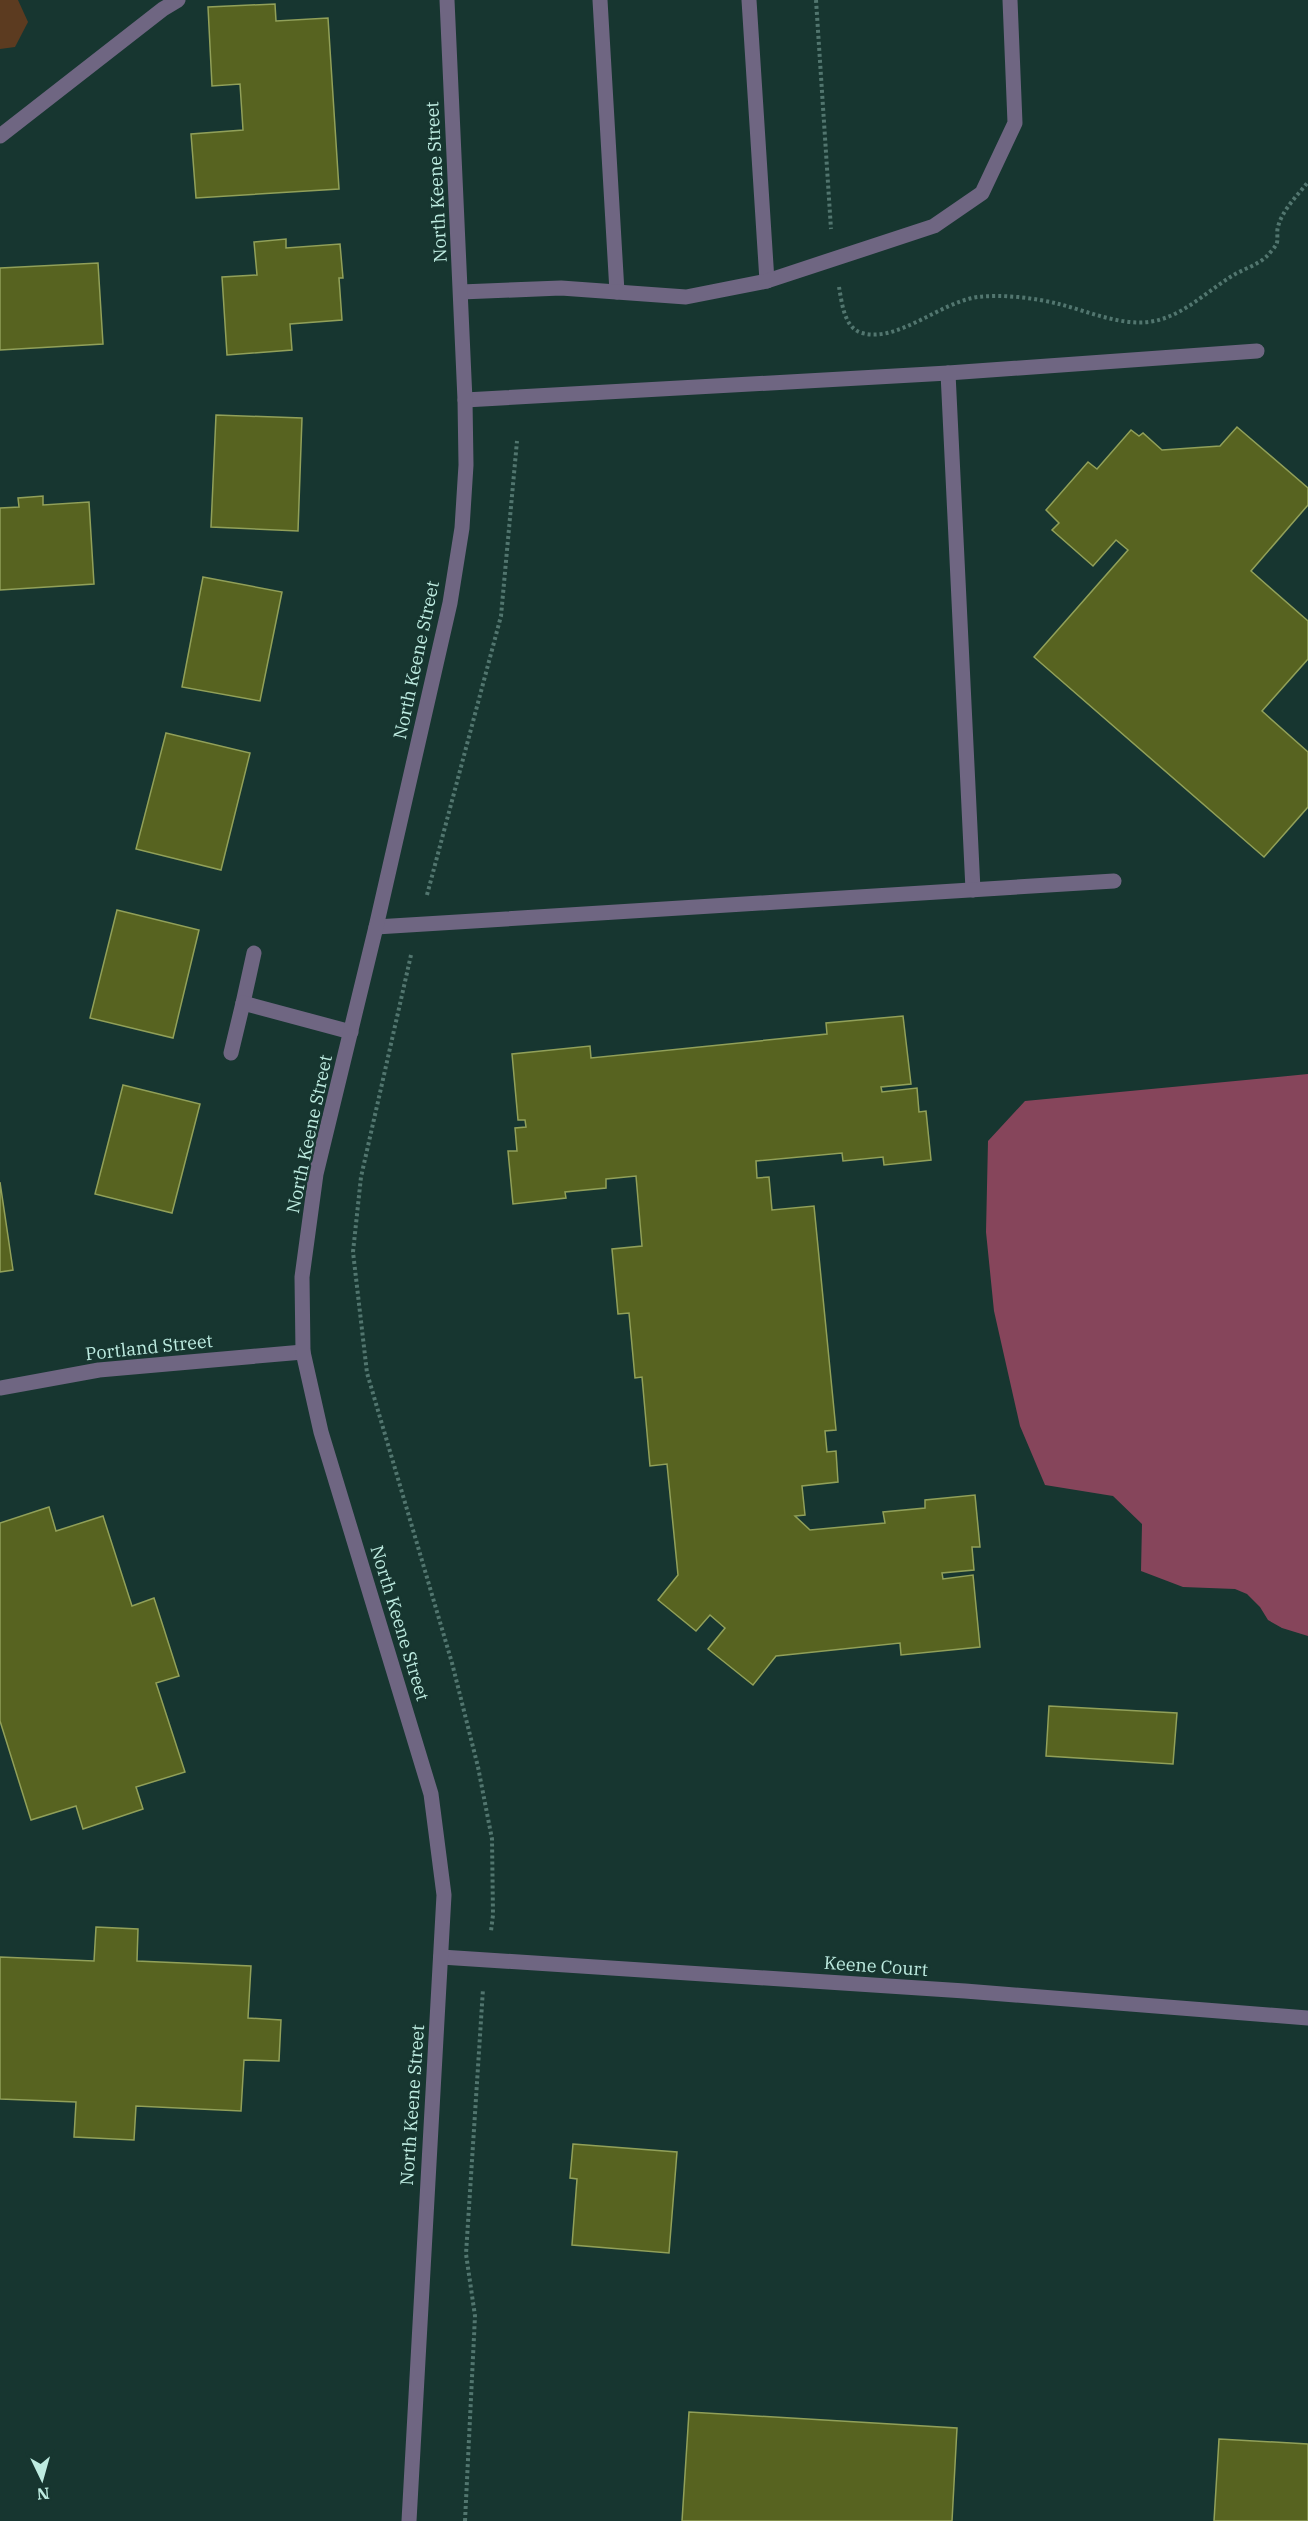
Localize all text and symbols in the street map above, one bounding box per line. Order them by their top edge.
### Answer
street label: North Keene Street [420,101,452,263]
street label: North Keene Street [388,579,444,741]
street label: North Keene Street [281,1053,337,1215]
street label: Portland Street [84,1329,214,1365]
street label: North Keene Street [365,1542,435,1704]
street label: Keene Court [823,1951,929,1981]
street label: North Keene Street [395,2024,429,2186]
north arrow [12,2449,72,2509]
text: N [36,2483,50,2504]

